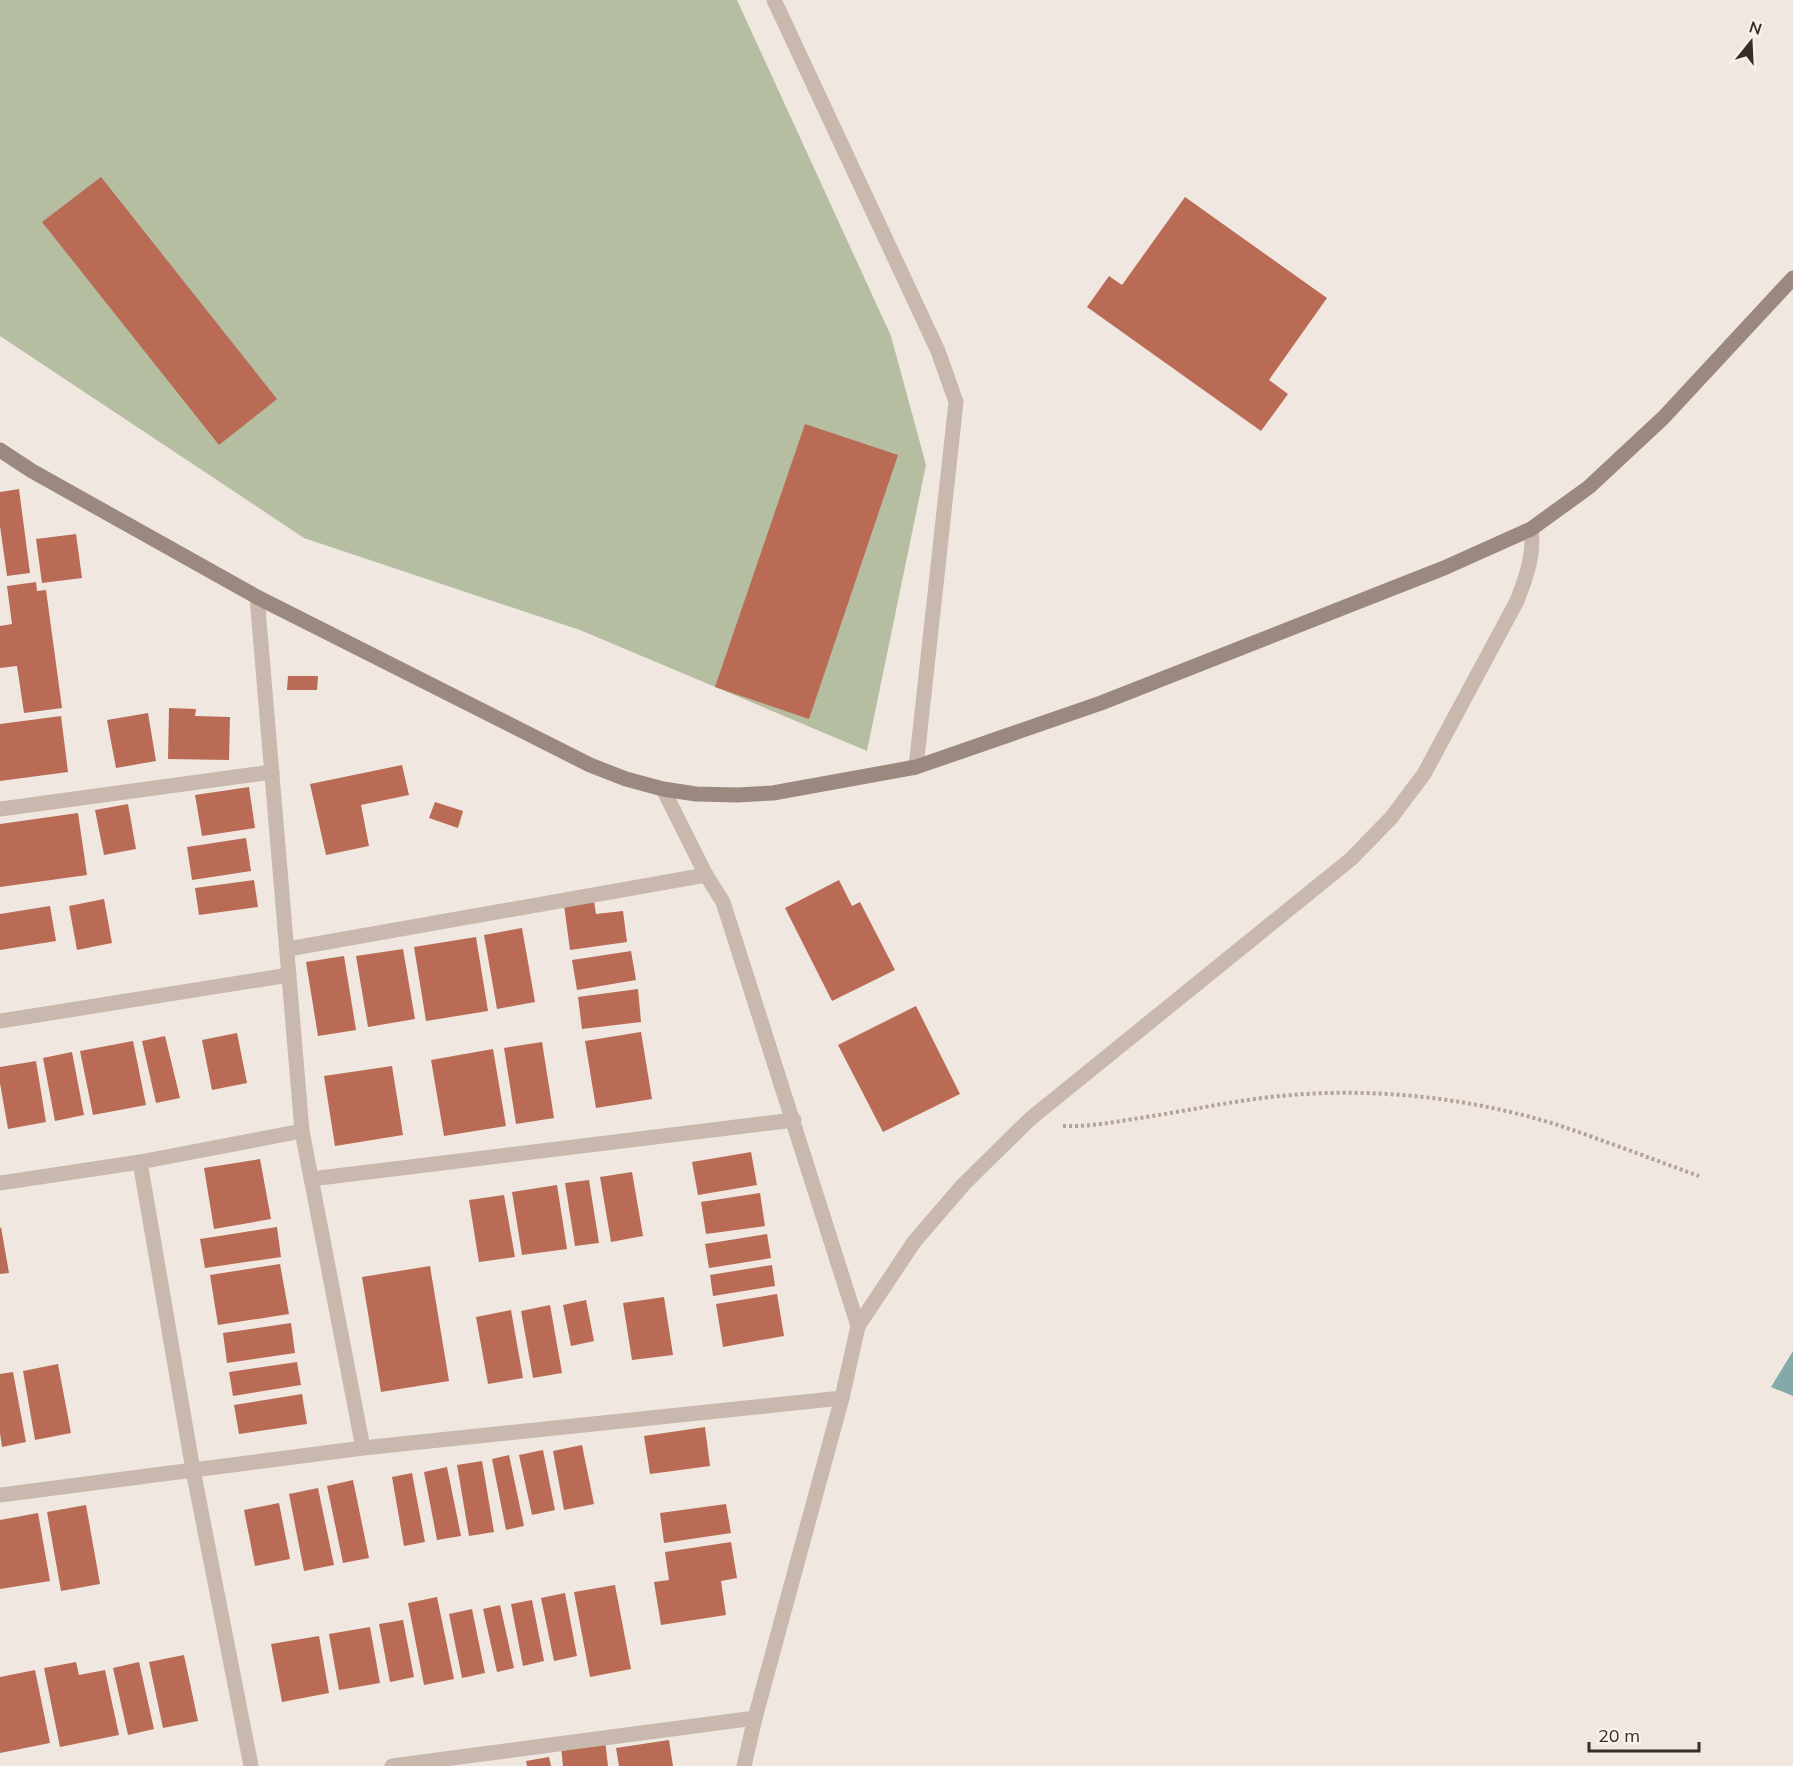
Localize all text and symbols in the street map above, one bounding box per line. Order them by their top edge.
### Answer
north arrow [1721,12,1781,72]
text: N [1747,16,1764,39]
scale bar [1589,1715,1698,1753]
text: 20 m [1598,1724,1640,1747]

